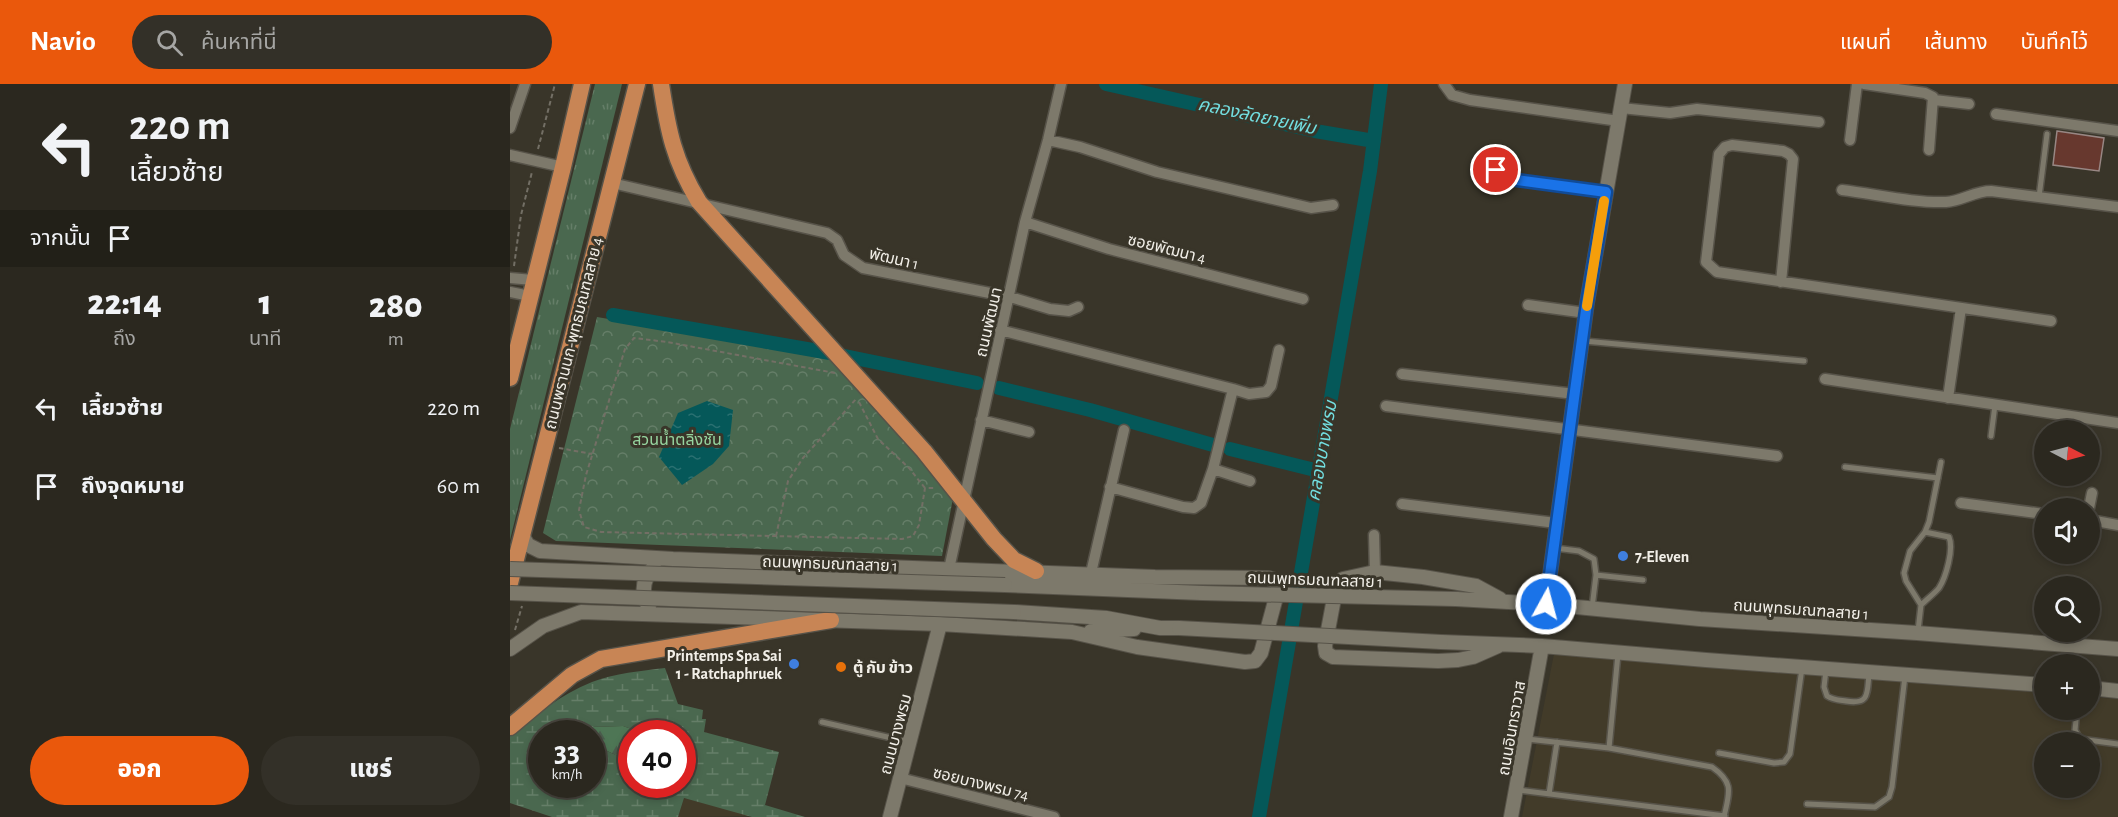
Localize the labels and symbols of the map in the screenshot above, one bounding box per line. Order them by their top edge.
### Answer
water label: คลองลัดยายเพิ่ม [1196,92,1320,139]
pin [1470,144,1521,195]
street label: ซอยพัฒนา 4 [1126,232,1208,266]
street label: ถนนพรานนก-พุทธมณฑลสาย 4 [542,235,607,431]
street label: พัฒนา 1 [868,246,920,272]
street label: ถนนพัฒนา [973,286,1005,359]
water label: คลองบางพรม [1305,398,1341,503]
north arrow [2034,420,2100,486]
park label: สวนน้ำตลิ่งชัน [632,428,722,448]
marker: 7-Eleven [1616,549,1630,563]
place label: 7-Eleven [1635,549,1689,565]
street label: ถนนพุทธมณฑลสาย 1 [762,554,898,575]
street label: ถนนพุทธมณฑลสาย 1 [1247,570,1383,591]
position arrow [1514,572,1578,636]
street label: ถนนพุทธมณฑลสาย 1 [1733,597,1869,624]
place label: Printemps Spa Sai 1 - Ratchaphruek [666,648,782,682]
marker: Printemps Spa Sai 1 - Ratchaphruek [787,657,801,671]
place label: ตู้ กับ ข้าว [853,659,913,678]
marker: ตู้ กับ ข้าว [834,660,848,674]
street label: ถนนอินทราวาส [1496,680,1528,777]
street label: ถนนบางพรม [878,692,914,776]
speed limit sign: 40 [618,720,696,798]
street label: ซอยบางพรม 74 [931,764,1031,804]

